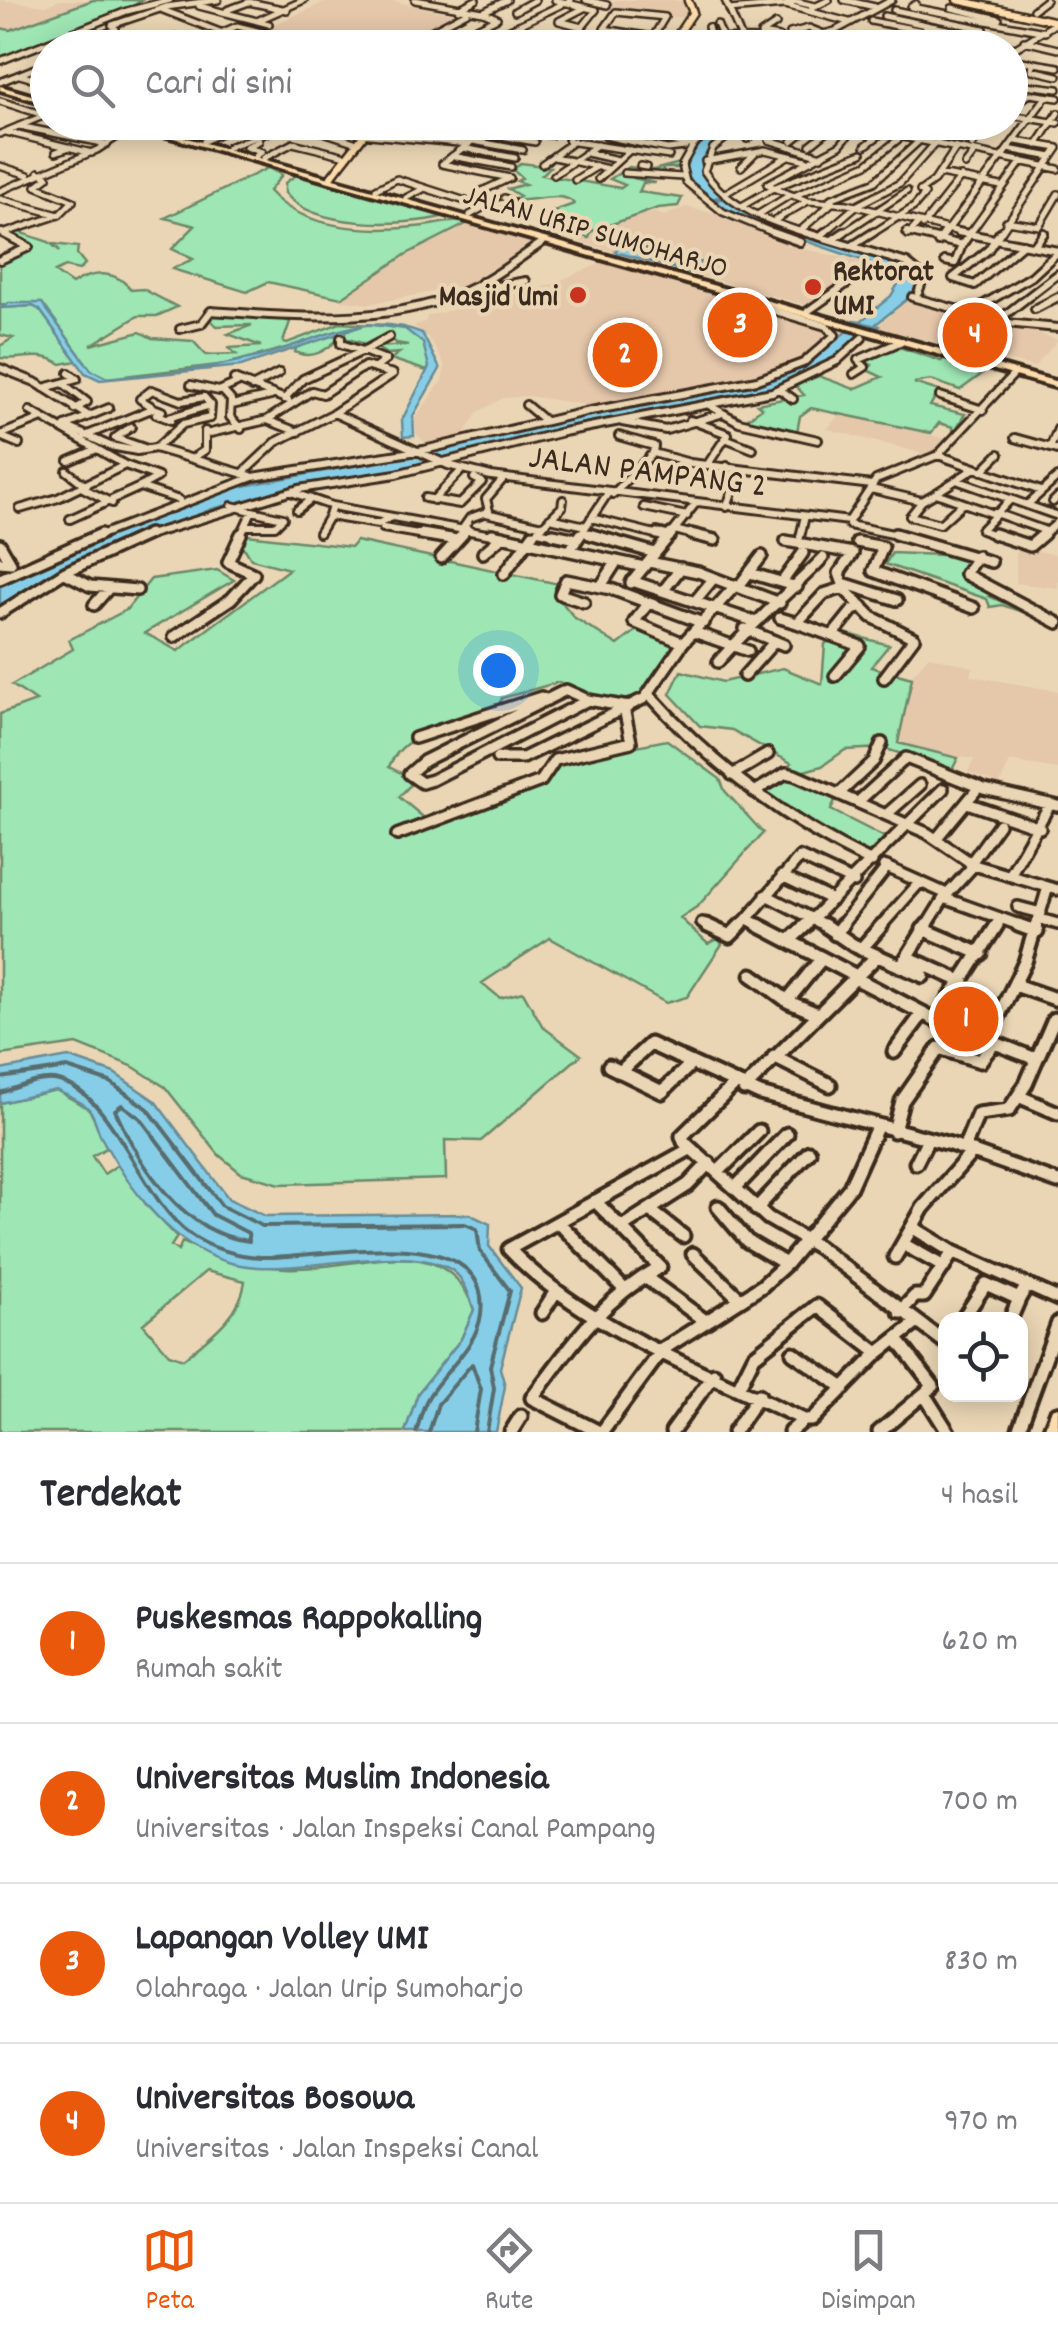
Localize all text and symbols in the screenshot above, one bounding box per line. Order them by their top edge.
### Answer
search box [30,30,1028,140]
icon: search [65,58,120,113]
text: Cari di sini [145,58,292,113]
street label: JALAN URIP SUMOHARJO [457,176,732,293]
place label: Rektorat UMI [833,253,934,330]
marker: Rektorat UMI [802,276,824,298]
place label: Masjid Umi [439,278,558,321]
marker: Masjid Umi [567,284,589,306]
pin: 3 [708,288,772,362]
pin: 4 [942,298,1008,372]
pin: 2 [592,318,658,392]
street label: JALAN PAMPANG 2 [526,435,769,513]
your location [473,645,524,696]
pin: 1 [934,982,998,1056]
map controls [938,1312,1028,1402]
button: locate [938,1312,1028,1402]
text: Terdekat [40,1467,181,1527]
text: 4 hasil [941,1474,1018,1520]
text: Puskesmas Rappokalling [135,1593,482,1648]
text: 1 [69,1620,76,1666]
text: 620 m [942,1620,1018,1666]
text: Rumah sakit [135,1648,283,1694]
text: Universitas Muslim Indonesia [135,1753,549,1808]
text: 2 [66,1780,79,1826]
text: 700 m [942,1780,1018,1826]
text: Universitas · Jalan Inspeksi Canal Pampang [135,1808,656,1854]
text: Lapangan Volley UMI [135,1913,428,1968]
text: 3 [65,1940,80,1986]
text: 830 m [944,1940,1018,1986]
text: Olahraga · Jalan Urip Sumoharjo [135,1968,523,2014]
text: Universitas Bosowa [135,2073,414,2128]
text: 4 [66,2100,79,2146]
text: 970 m [944,2100,1018,2146]
text: Universitas · Jalan Inspeksi Canal [135,2128,538,2174]
tab: Peta [142,2223,197,2323]
tab: Rute [482,2223,537,2323]
tab: Disimpan [821,2223,916,2323]

